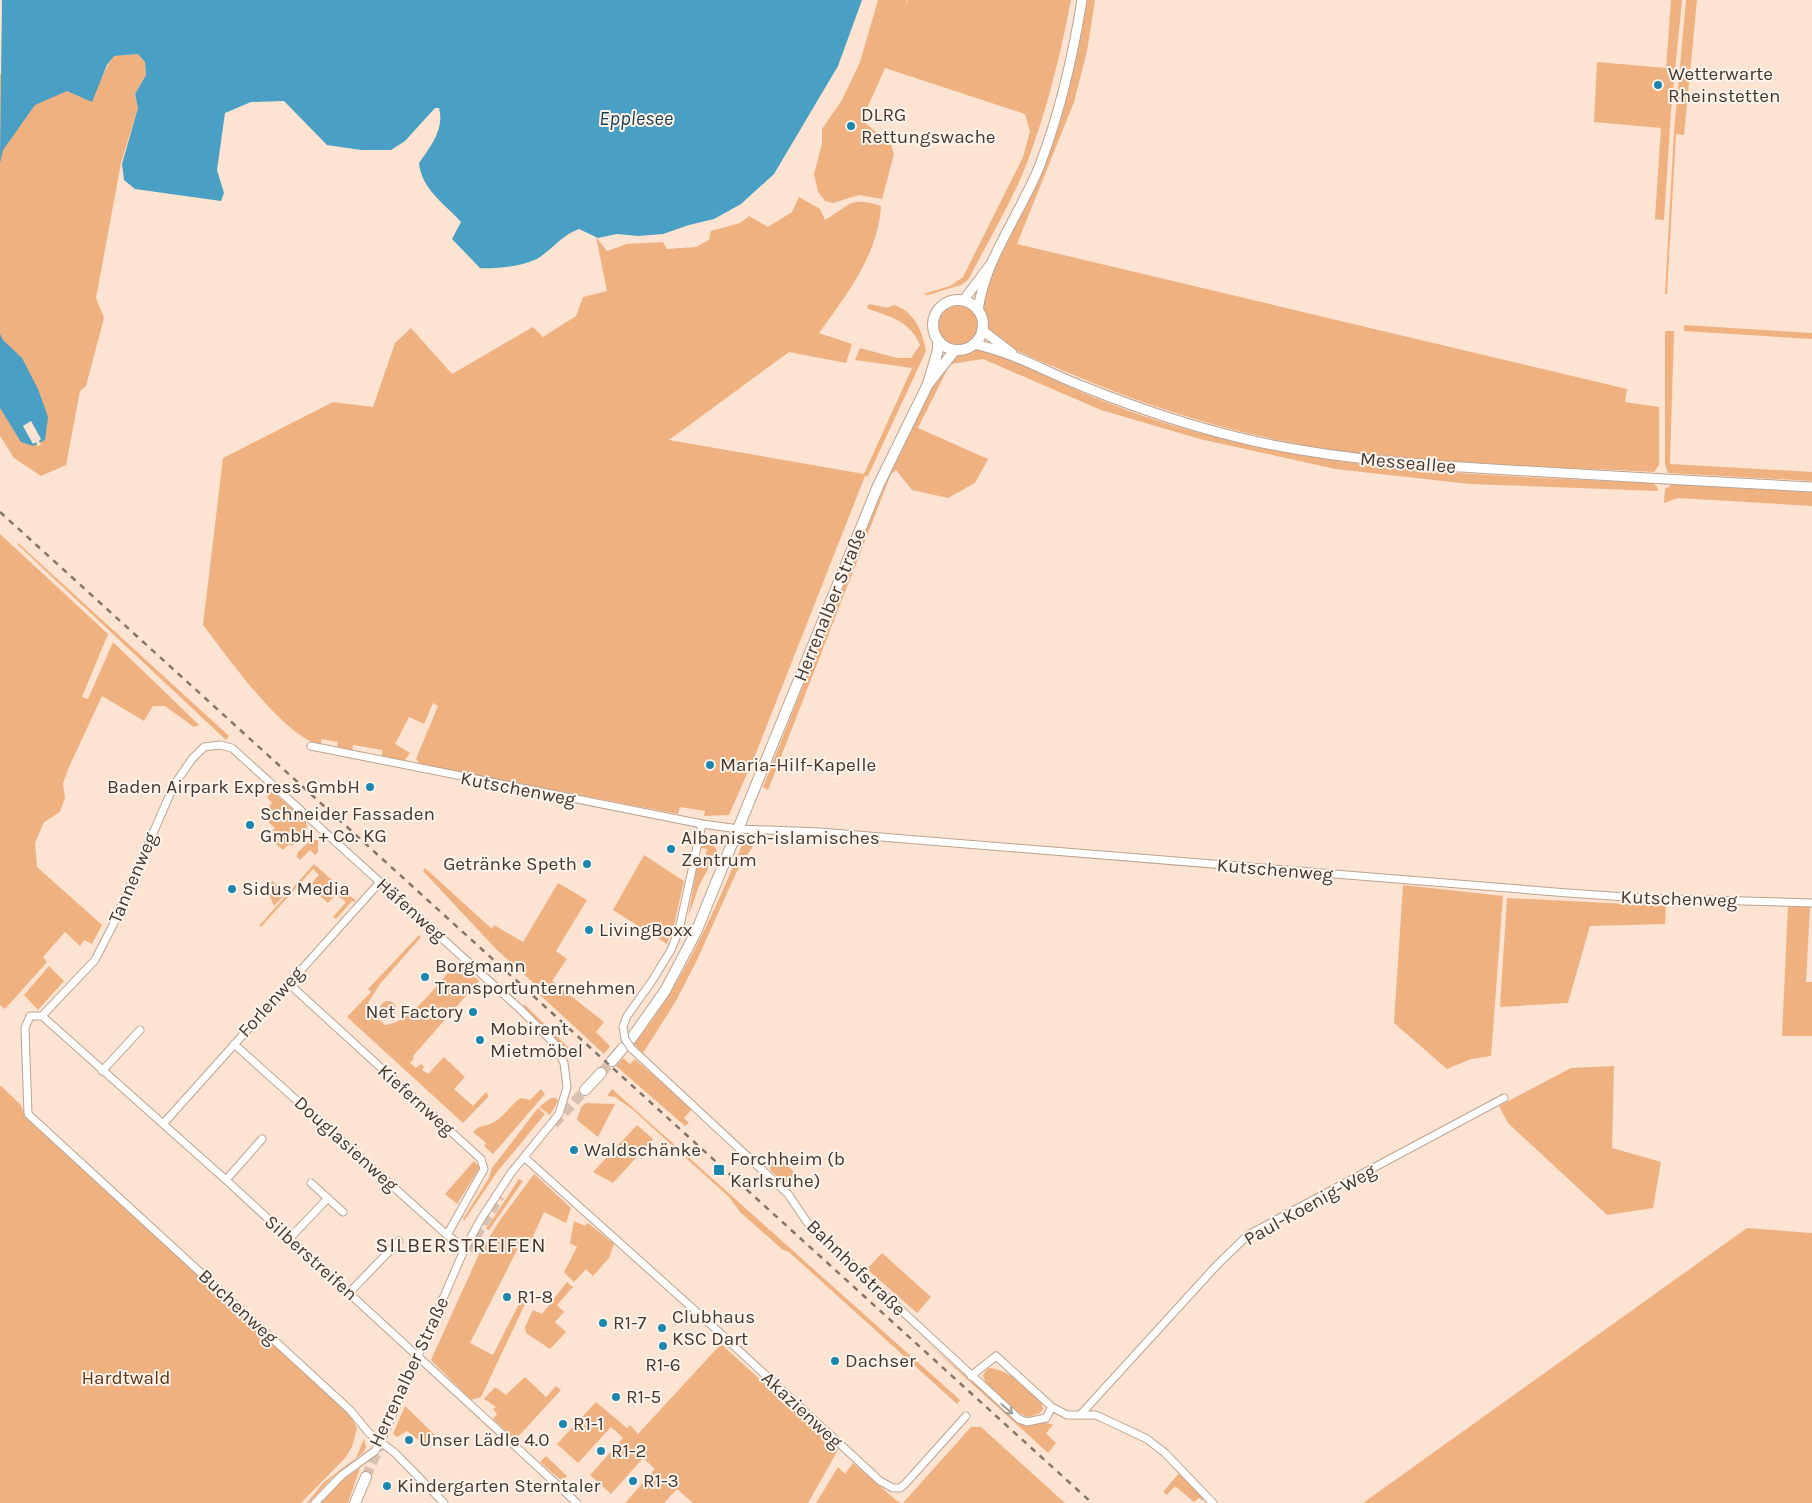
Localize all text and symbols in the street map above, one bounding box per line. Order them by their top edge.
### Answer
place label: Wetterwarte Rheinstetten [1668,63,1780,107]
marker: Wetterwarte Rheinstetten [1652,79,1664,91]
place label: DLRG Rettungswache [861,104,996,148]
water label: Epplesee [599,107,673,130]
marker: DLRG Rettungswache [845,120,857,132]
street label: Messeallee [1359,448,1457,478]
street label: Herrenalber Straße [789,525,871,685]
place label: Maria-Hilf-Kapelle [720,754,876,776]
marker: Maria-Hilf-Kapelle [704,759,716,771]
street label: Kutschenweg [459,767,578,811]
place label: Baden Airpark Express GmbH [107,776,360,798]
marker: Baden Airpark Express GmbH [364,781,376,793]
place label: Schneider Fassaden GmbH + Co. KG [260,803,435,847]
marker: Schneider Fassaden GmbH + Co. KG [244,819,256,831]
place label: Albanisch-islamisches Zentrum [681,827,880,871]
street label: Tannenweg [104,829,162,927]
marker: Albanisch-islamisches Zentrum [665,843,677,855]
place label: Getränke Speth [443,853,577,875]
street label: Kutschenweg [1216,854,1334,886]
marker: Getränke Speth [581,858,593,870]
street label: Häfenweg [372,873,450,947]
place label: Sidus Media [242,878,350,900]
marker: Sidus Media [226,883,238,895]
street label: Kutschenweg [1620,886,1738,912]
place label: LivingBoxx [599,919,693,941]
marker: LivingBoxx [583,924,595,936]
place label: Borgmann Transportunternehmen [435,955,636,999]
street label: Forlenweg [234,962,309,1042]
marker: Borgmann Transportunternehmen [419,971,431,983]
place label: Net Factory [366,1001,463,1023]
marker: Net Factory [467,1006,479,1018]
place label: Mobirent Mietmöbel [490,1018,583,1062]
marker: Mobirent Mietmöbel [474,1034,486,1046]
street label: Kiefernweg [373,1060,459,1140]
street label: Douglasienweg [290,1092,403,1197]
place label: Waldschänke [584,1139,701,1161]
marker: Waldschänke [568,1144,580,1156]
place label: Forchheim (b Karlsruhe) [730,1148,845,1192]
street label: Paul-Koenig-Weg [1240,1160,1380,1250]
marker: Forchheim (b Karlsruhe) [712,1163,726,1177]
street label: Silberstreifen [260,1211,362,1305]
street label: Bahnhofstraße [802,1215,910,1321]
district label: SILBERSTREIFEN [375,1233,547,1257]
street label: Buchenweg [194,1265,282,1349]
place label: R1-8 [517,1286,553,1308]
marker: R1-8 [501,1291,513,1303]
street label: Herrenalber Straße [365,1294,453,1450]
place label: Clubhaus KSC Dart [672,1306,755,1350]
place label: R1-7 [613,1312,647,1334]
marker: R1-7 [597,1317,609,1329]
marker: Clubhaus KSC Dart [656,1322,668,1334]
marker: R1-6 [657,1340,669,1352]
place label: Dachser [845,1350,916,1372]
place label: R1-6 [645,1354,681,1376]
marker: Dachser [829,1355,841,1367]
park label: Hardtwald [81,1367,171,1389]
street label: Akazienweg [757,1367,847,1453]
place label: R1-5 [626,1386,661,1408]
marker: R1-5 [610,1391,622,1403]
one-way arrow [1001,1403,1014,1415]
place label: R1-1 [573,1413,604,1435]
marker: R1-1 [557,1418,569,1430]
place label: Unser Lädle 4.0 [419,1429,549,1451]
marker: Unser Lädle 4.0 [403,1434,415,1446]
place label: R1-2 [611,1440,647,1462]
marker: R1-2 [595,1445,607,1457]
place label: R1-3 [643,1470,679,1492]
place label: Kindergarten Sterntaler [397,1475,601,1497]
marker: R1-3 [627,1475,639,1487]
marker: Kindergarten Sterntaler [381,1480,393,1492]

